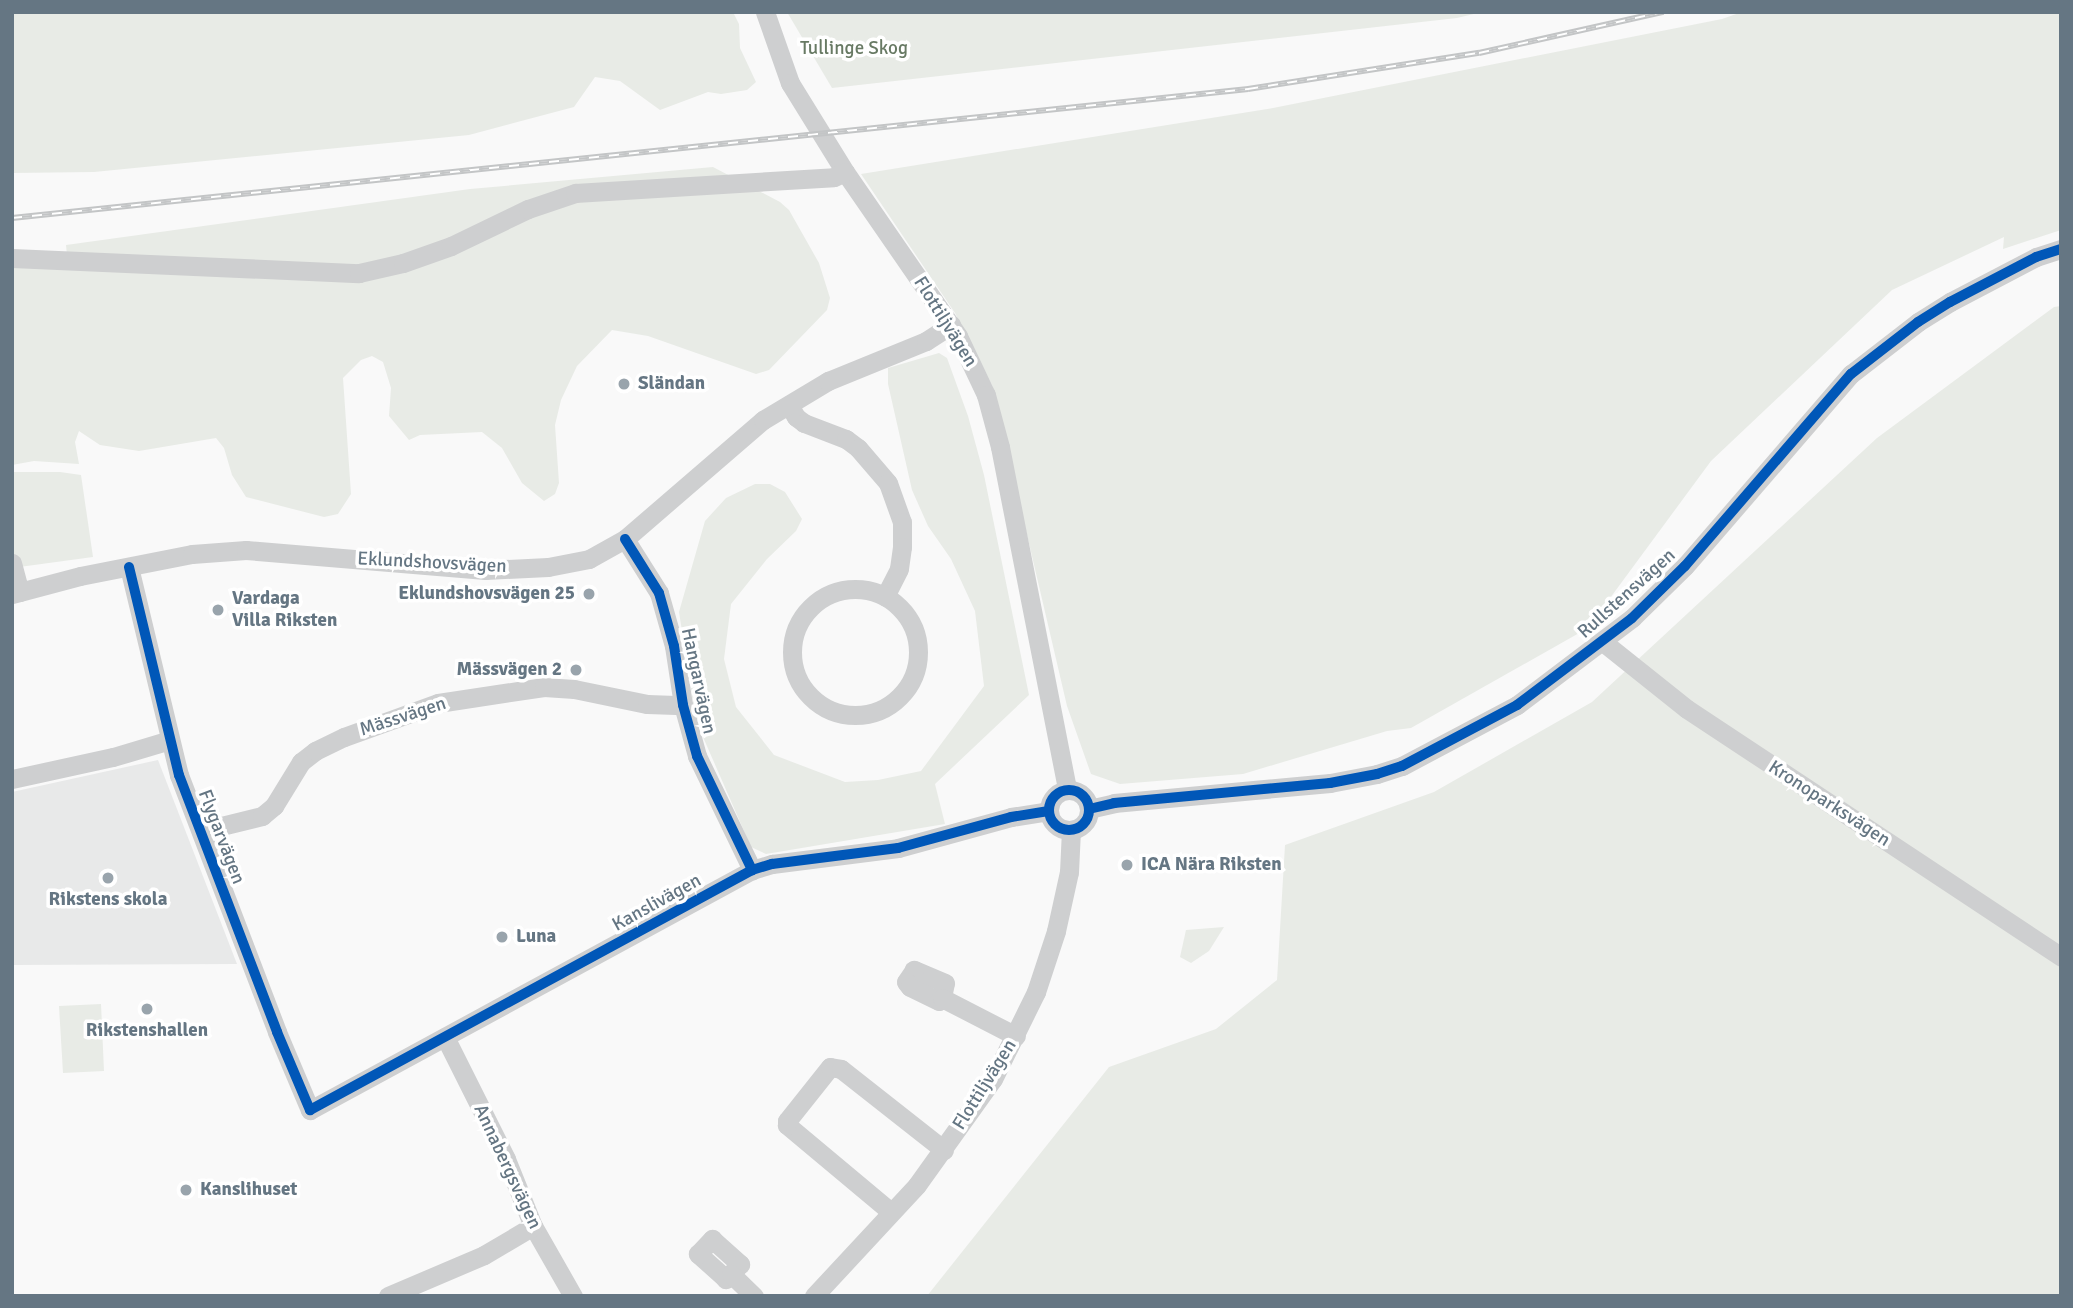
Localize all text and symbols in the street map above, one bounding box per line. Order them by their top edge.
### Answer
park label: Tullinge Skog [800,38,908,60]
street label: Flottiljvägen [908,273,982,371]
place label: Sländan [638,373,705,395]
marker: Sländan [616,376,632,392]
street label: Rullstensvägen [1574,544,1680,644]
street label: Eklundshovsvägen [357,548,507,578]
place label: Eklundshovsvägen 25 [398,583,575,605]
marker: Eklundshovsvägen 25 [581,586,597,602]
place label: Vardaga Villa Riksten [232,588,337,632]
marker: Vardaga Villa Riksten [210,602,226,618]
street label: Hangarvägen [676,626,720,736]
place label: Mässvägen 2 [456,659,562,681]
marker: Mässvägen 2 [568,662,584,678]
street label: Mässvägen [357,692,449,742]
street label: Kronoparksvägen [1764,756,1894,852]
street label: Flygarvägen [193,787,249,887]
place label: ICA Nära Riksten [1141,854,1282,876]
marker: ICA Nära Riksten [1119,857,1135,873]
street label: Kanslivägen [609,869,705,937]
marker: Rikstens skola [100,870,116,886]
place label: Rikstens skola [49,889,167,911]
place label: Luna [516,926,556,948]
marker: Luna [494,929,510,945]
marker: Rikstenshallen [139,1001,155,1017]
place label: Rikstenshallen [86,1020,208,1042]
street label: Flottiljvägen [948,1036,1022,1134]
street label: Annabergsvägen [468,1101,546,1233]
place label: Kanslihuset [200,1179,297,1201]
marker: Kanslihuset [178,1182,194,1198]

